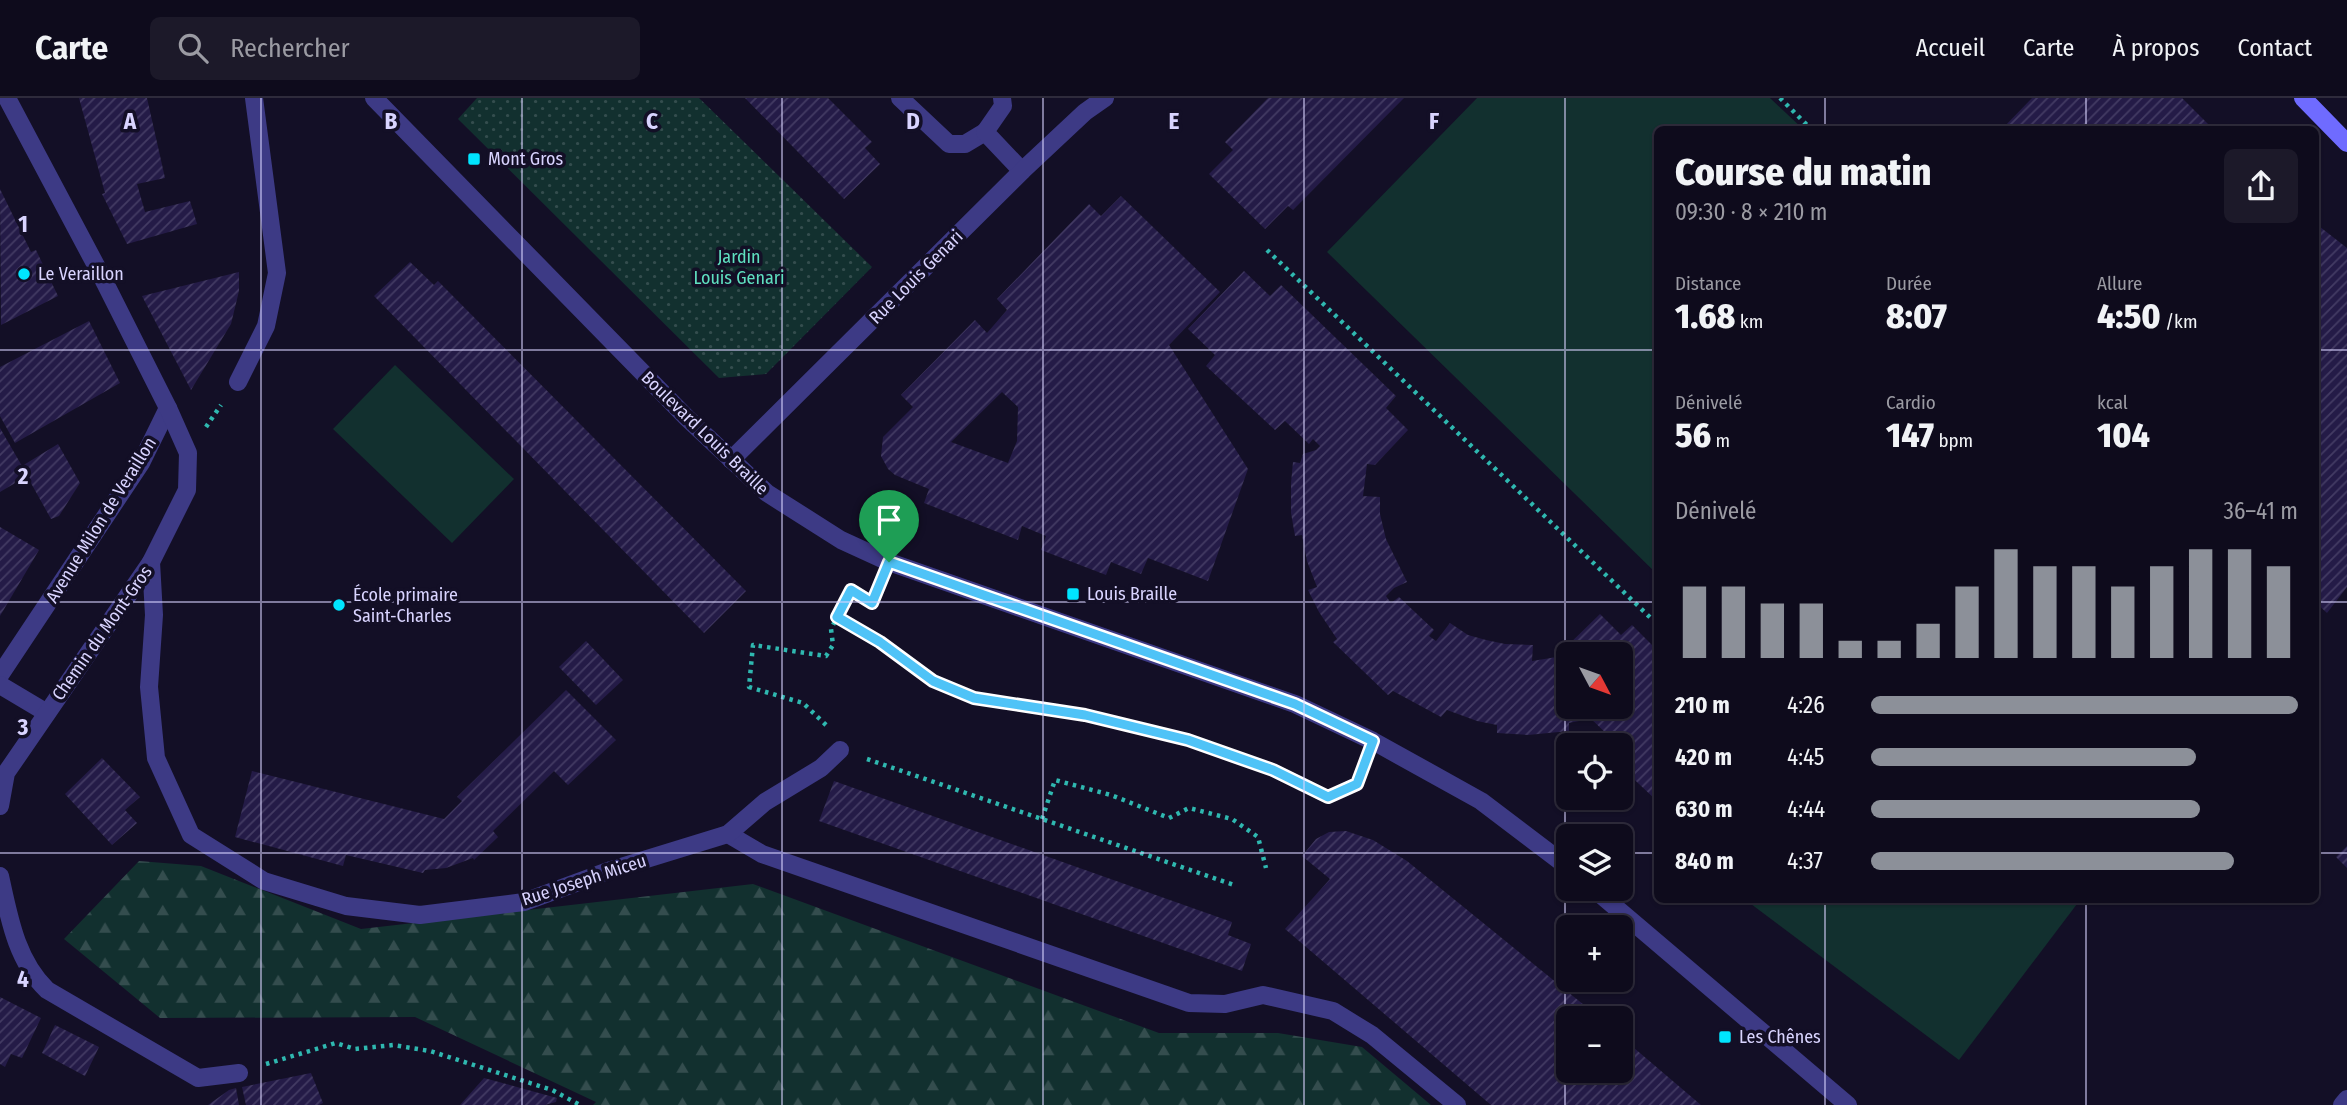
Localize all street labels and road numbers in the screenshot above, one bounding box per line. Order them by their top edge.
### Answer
street label: Rue Louis Genari [865,226,967,328]
street label: Boulevard Louis Braille [637,367,773,500]
street label: Avenue Milon de Veraillon [41,433,161,607]
street label: Chemin du Mont-Gros [47,561,157,705]
street label: Rue Joseph Miceu [519,850,649,910]

